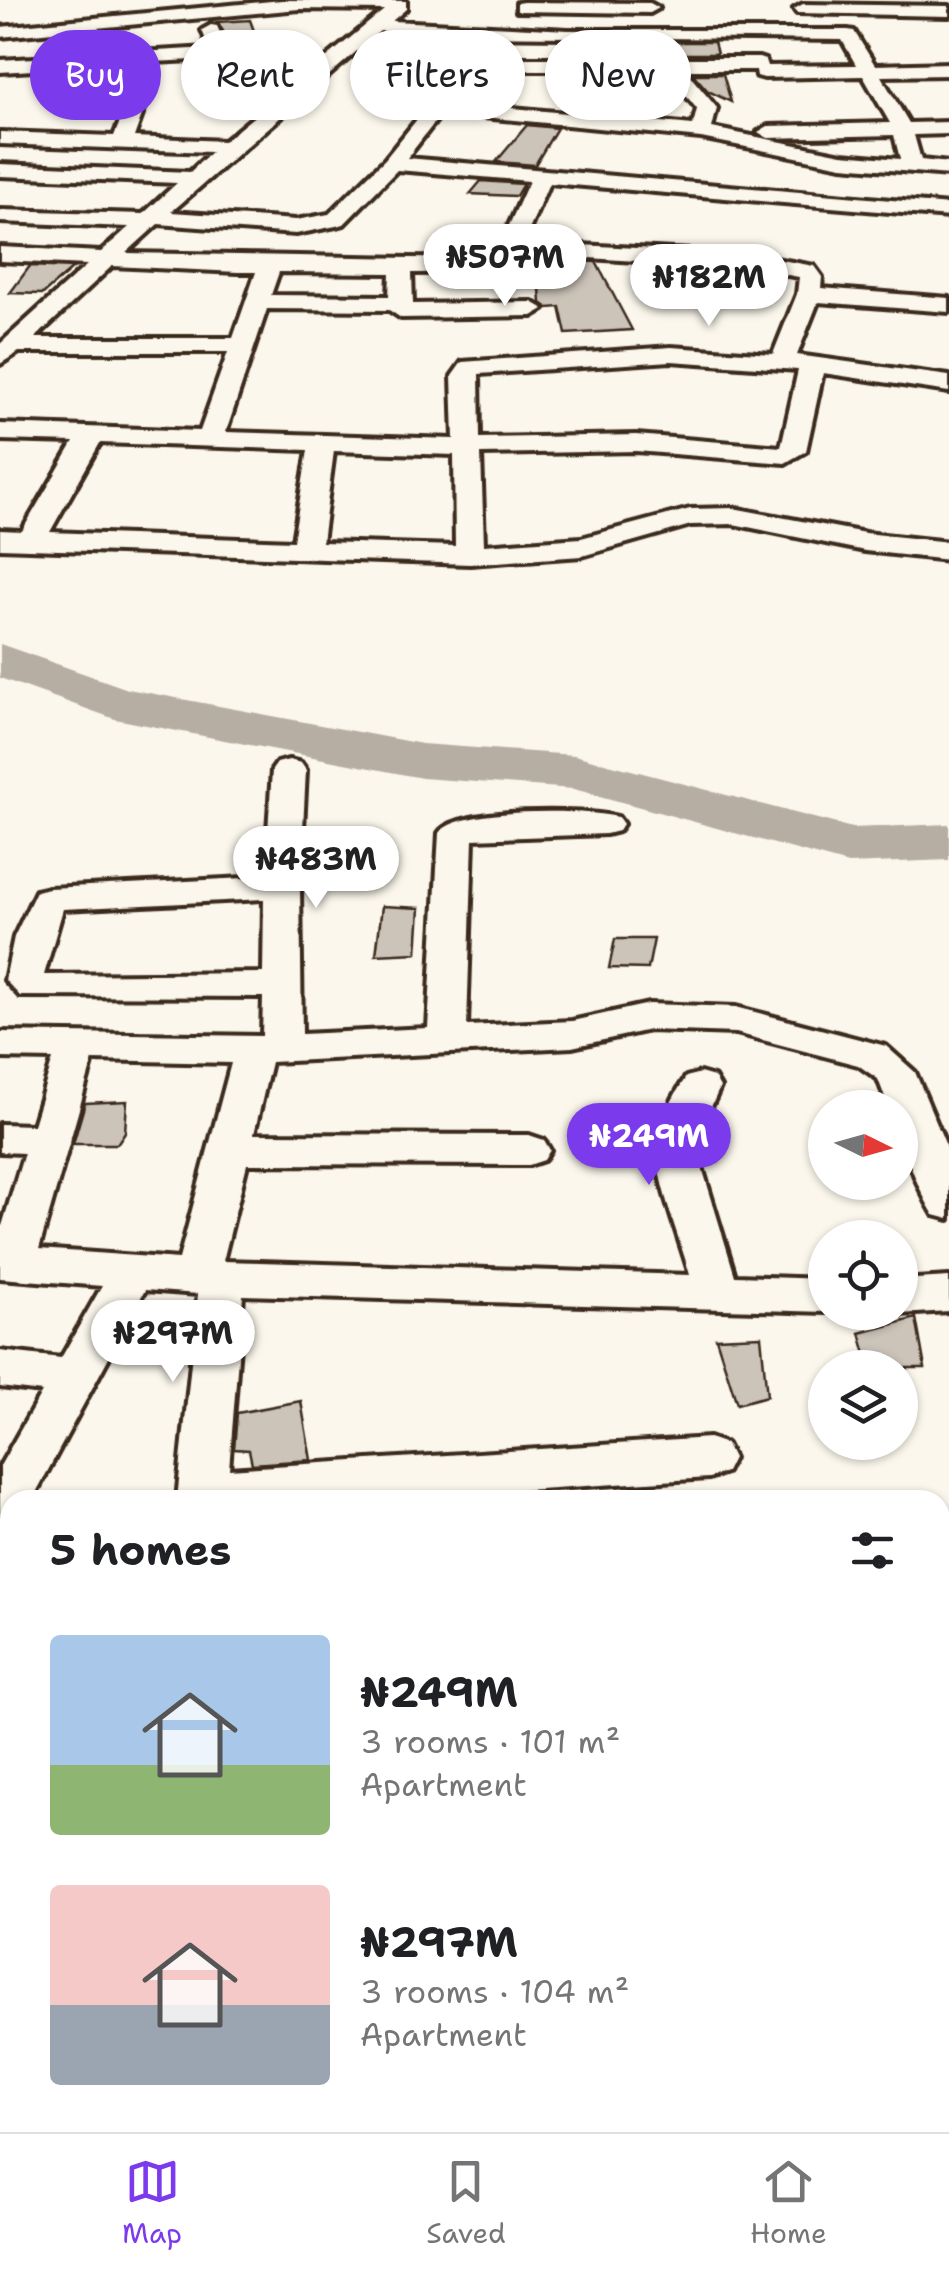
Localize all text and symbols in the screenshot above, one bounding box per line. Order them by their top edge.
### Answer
chip: Buy [30,30,161,120]
chip: Rent [181,30,330,120]
chip: Filters [350,30,525,120]
chip: New [545,30,691,120]
pin: ₦507M [435,224,575,309]
text: ₦507M [445,235,565,278]
pin: ₦182M [639,244,779,329]
text: ₦182M [652,255,766,298]
pin: ₦483M [246,826,386,911]
text: ₦483M [255,837,377,880]
north arrow [808,1090,918,1200]
map controls [808,1090,918,1460]
pin: ₦249M [579,1103,719,1188]
text: ₦249M [589,1114,709,1157]
button: locate [808,1220,918,1330]
pin: ₦297M [103,1300,243,1385]
text: ₦297M [113,1311,233,1354]
button: layers [808,1350,918,1460]
text: 5 homes [50,1522,231,1578]
icon: filters [845,1523,900,1578]
text: ₦249M [360,1664,518,1720]
icon: home [130,1675,250,1795]
text: 3 rooms · 101 m² [360,1720,620,1763]
text: Apartment [360,1763,527,1806]
text: ₦297M [360,1914,518,1970]
icon: home [130,1925,250,2045]
text: 3 rooms · 104 m² [360,1970,629,2013]
text: Apartment [360,2013,527,2056]
tab: Map [122,2154,182,2252]
tab: Saved [426,2154,506,2252]
tab: Home [750,2154,827,2252]

